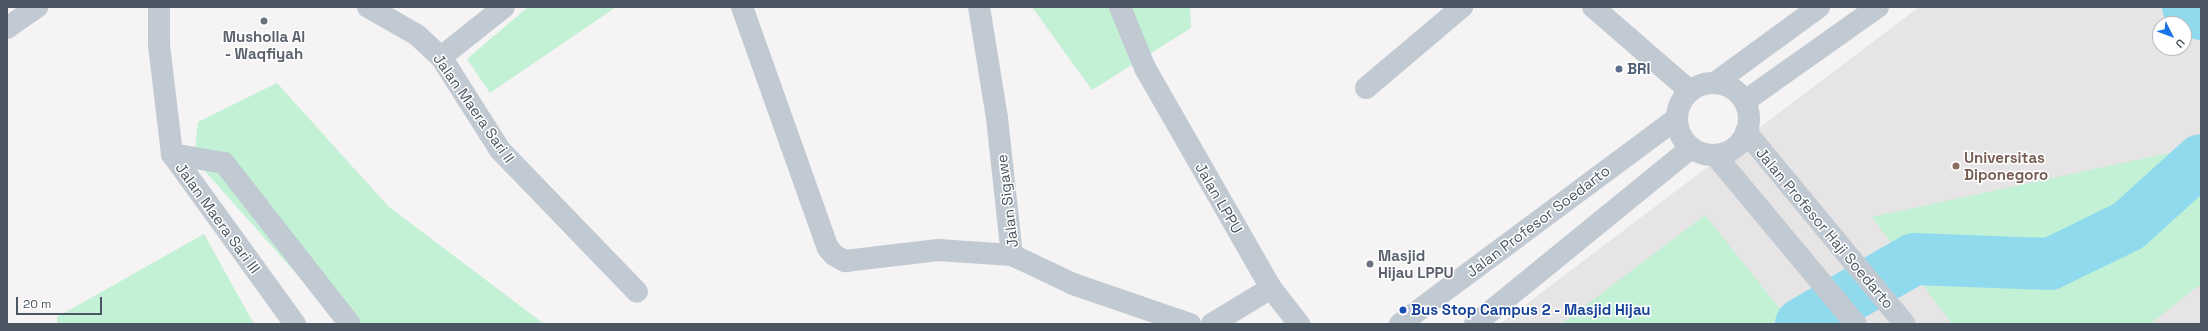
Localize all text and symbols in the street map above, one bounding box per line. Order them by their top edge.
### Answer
marker: Musholla Al - Waqfiyah [259,16,269,26]
north arrow [2152,16,2192,56]
place label: Musholla Al - Waqfiyah [223,27,305,62]
text: U [2172,36,2188,51]
street label: Jalan Maera Sari II [430,50,518,166]
place label: BRI [1627,60,1650,78]
marker: BRI [1614,64,1624,74]
street label: Jalan Profesor Haji Soedarto [1752,144,1898,312]
place label: Universitas Diponegoro [1964,148,2048,183]
street label: Jalan Sigawe [992,153,1022,249]
street label: Jalan Maera Sari III [172,159,264,277]
street label: Jalan LPPU [1192,159,1246,237]
street label: Jalan Profesor Soedarto [1463,161,1613,281]
marker: Universitas Diponegoro [1951,161,1961,171]
place label: Masjid Hijau LPPU [1378,246,1454,281]
marker: Masjid Hijau LPPU [1365,259,1375,269]
scale bar [18,289,104,315]
text: 20 m [23,296,51,312]
place label: Bus Stop Campus 2 - Masjid Hijau [1411,301,1651,319]
marker: Bus Stop Campus 2 - Masjid Hijau [1398,305,1408,315]

